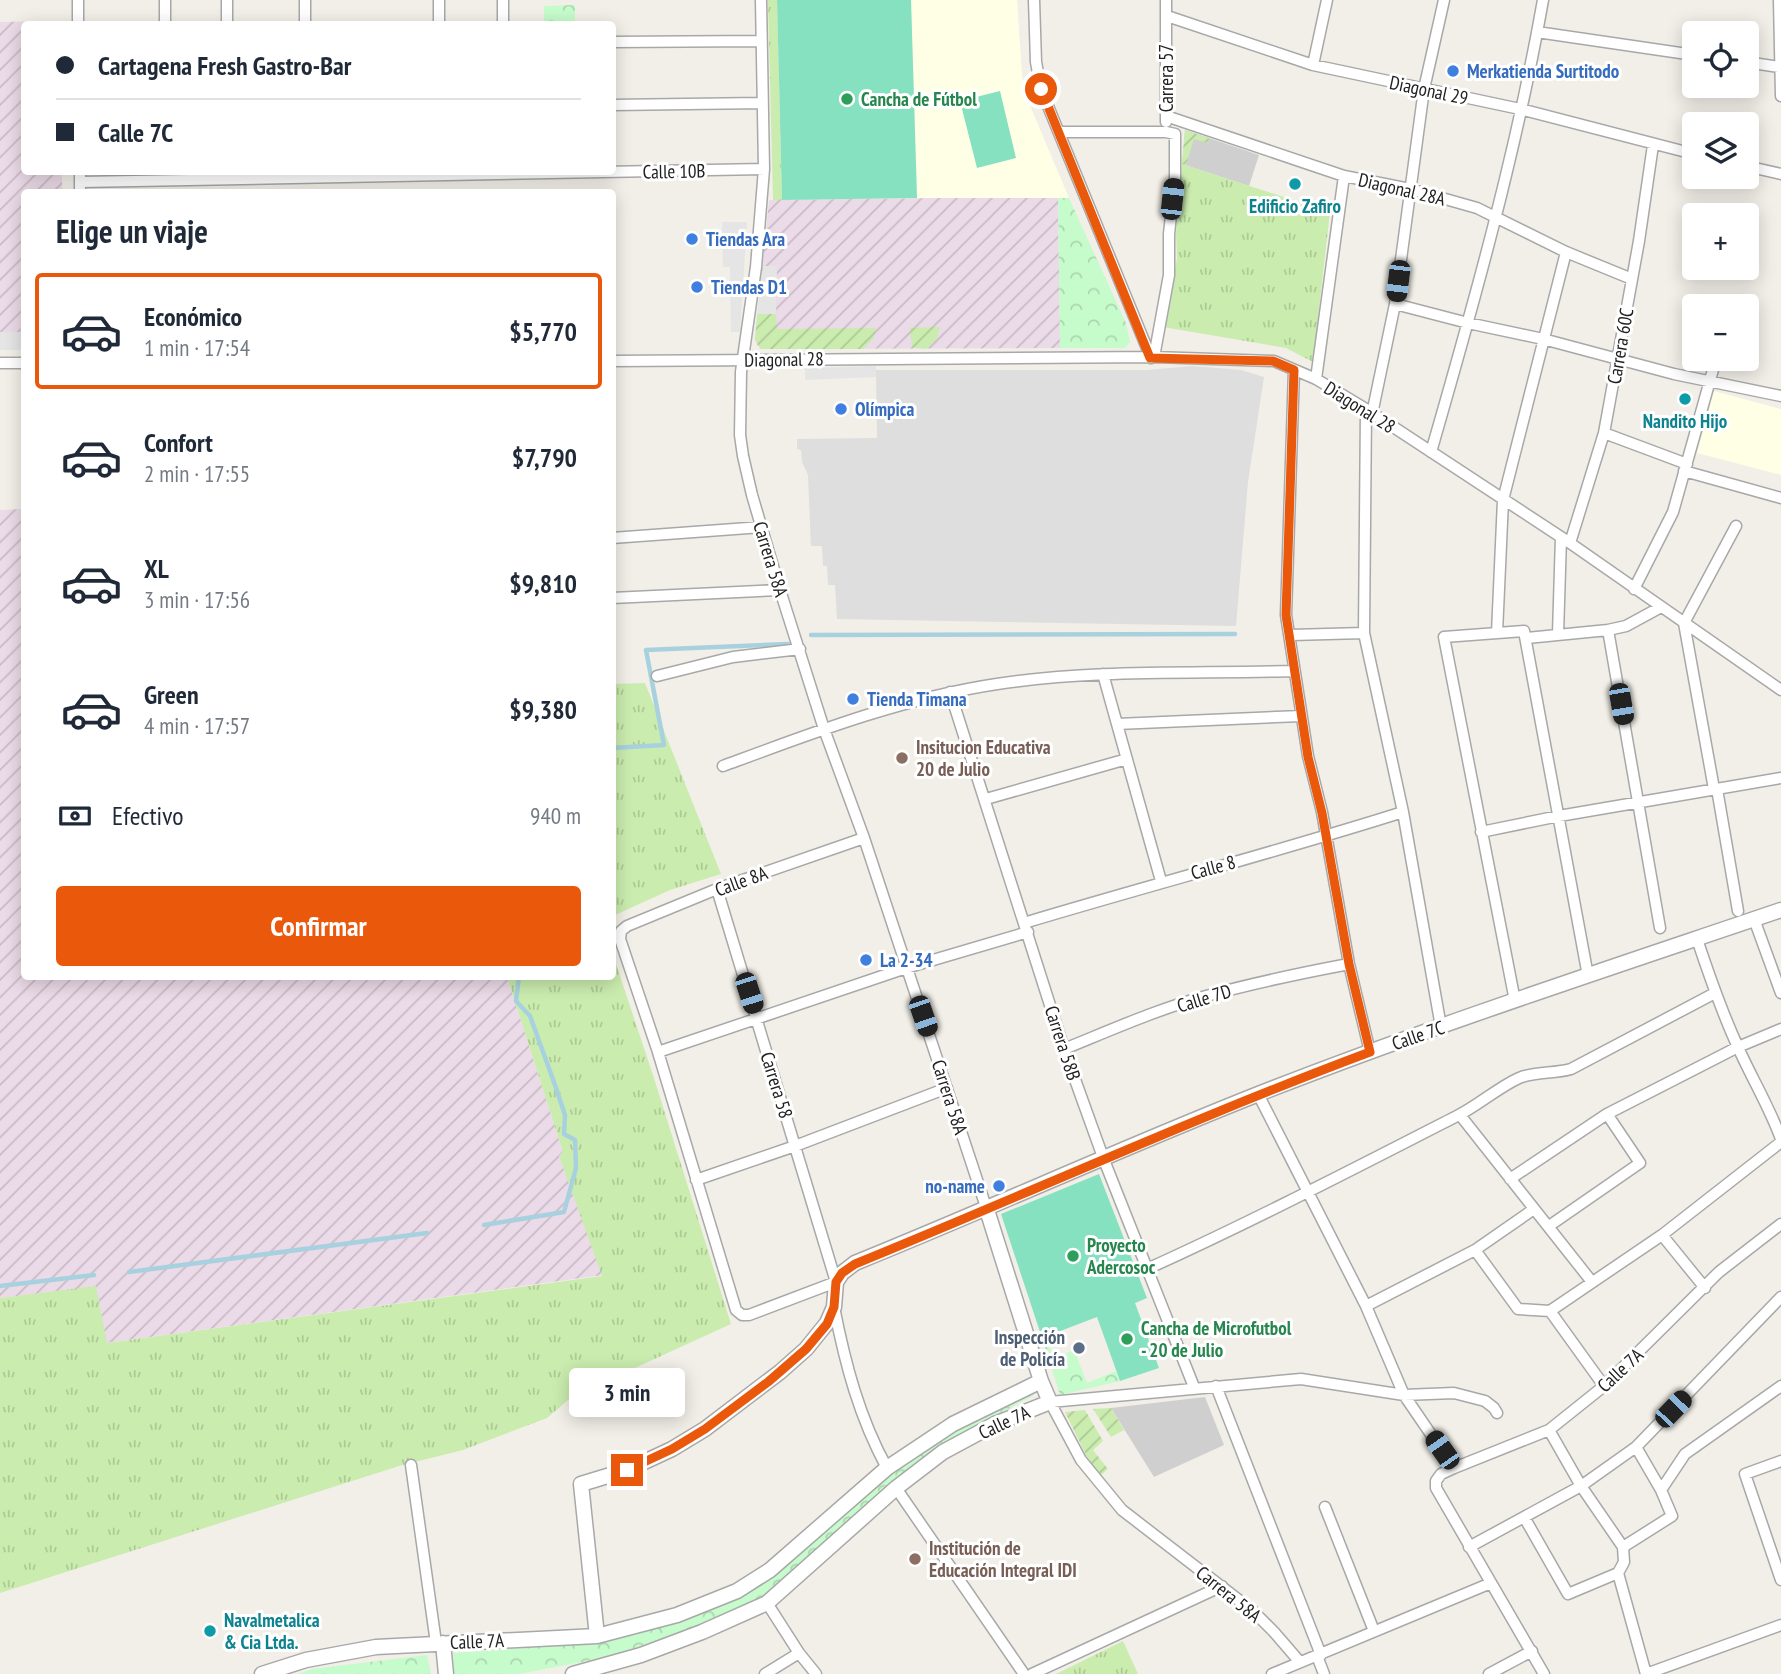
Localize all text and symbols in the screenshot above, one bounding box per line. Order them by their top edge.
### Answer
map controls [1682,21,1759,371]
button: locate [1682,21,1759,98]
street label: Carrera 57 [1154,44,1178,112]
text: Cartagena Fresh Gastro-Bar [98,49,351,82]
place label: Merkatienda Surtitodo [1467,59,1619,83]
marker: Merkatienda Surtitodo [1445,63,1461,79]
street label: Diagonal 29 [1388,70,1470,110]
route start [1025,73,1057,105]
place label: Cancha de Fútbol [861,87,977,111]
marker: Cancha de Fútbol [839,91,855,107]
button: layers [1682,112,1759,189]
text: Calle 7C [98,116,173,149]
street label: Calle 10B [642,158,706,184]
street label: Diagonal 28A [1356,167,1448,211]
marker: Edificio Zafiro [1287,176,1303,192]
car [1160,177,1185,221]
place label: Edificio Zafiro [1249,194,1341,218]
button: + [1682,203,1759,280]
text: Elige un viaje [56,210,208,252]
place label: Tiendas Ara [706,227,785,251]
marker: Tiendas Ara [684,231,700,247]
car [1386,259,1411,303]
place label: Tiendas D1 [711,275,787,299]
marker: Tiendas D1 [689,279,705,295]
button: − [1682,294,1759,371]
icon: car [60,300,123,363]
text: Económico [144,300,242,333]
street label: Carrera 60C [1602,306,1639,386]
text: $5,770 [509,315,577,348]
text: 1 min · 17:54 [144,333,250,362]
street label: Diagonal 28 [744,346,824,372]
street label: Diagonal 28 [1320,376,1400,438]
marker: Nandito Hijo [1677,391,1693,407]
place label: Olímpica [855,397,914,421]
marker: Olímpica [833,401,849,417]
place label: Nandito Hijo [1643,409,1727,433]
icon: car [60,426,123,489]
text: Confort [144,426,213,459]
text: $7,790 [512,441,577,474]
text: 2 min · 17:55 [144,459,250,488]
street label: Carrera 58A [748,519,794,599]
icon: car [60,552,123,615]
text: XL [144,552,169,585]
text: $9,810 [509,567,577,600]
text: 3 min · 17:56 [144,585,250,614]
icon: car [60,678,123,741]
text: Green [144,678,199,711]
car [1608,681,1635,727]
place label: Tienda Timana [867,687,967,711]
marker: Tienda Timana [845,691,861,707]
text: $9,380 [509,693,577,726]
text: 4 min · 17:57 [144,711,250,740]
place label: Insitucion Educativa 20 de Julio [916,735,1051,781]
marker: Insitucion Educativa 20 de Julio [894,750,910,766]
icon: cash [56,797,94,835]
text: Efectivo [112,799,184,832]
text: 940 m [530,801,581,830]
street label: Calle 8 [1188,850,1238,884]
street label: Calle 8A [711,860,771,902]
button: Confirmar [56,886,581,966]
place label: La 2-34 [880,948,933,972]
marker: La 2-34 [858,952,874,968]
car [733,970,766,1016]
street label: Calle 7D [1174,978,1234,1018]
car [907,993,940,1039]
street label: Carrera 58B [1040,1003,1086,1083]
street label: Calle 7C [1389,1015,1448,1055]
street label: Carrera 58 [756,1049,798,1121]
street label: Carrera 58A [927,1057,973,1137]
place label: no-name [925,1174,985,1198]
marker: no-name [991,1178,1007,1194]
place label: Proyecto Adercosoc [1086,1233,1156,1279]
marker: Proyecto Adercosoc [1065,1248,1081,1264]
place label: Cancha de Microfutbol - 20 de Julio [1141,1316,1292,1362]
place label: Inspección de Policía [994,1325,1065,1371]
marker: Cancha de Microfutbol - 20 de Julio [1119,1331,1135,1347]
marker: Inspección de Policía [1071,1340,1087,1356]
street label: Calle 7A [1592,1343,1648,1397]
callout: 3 min [569,1368,685,1418]
text: 3 min [604,1378,650,1407]
car [1651,1387,1696,1431]
street label: Calle 7A [974,1400,1034,1444]
car [1422,1427,1463,1473]
route end [611,1454,643,1486]
place label: Institución de Educación Integral IDI [929,1536,1077,1582]
marker: Institución de Educación Integral IDI [907,1551,923,1567]
street label: Carrera 58A [1191,1560,1267,1628]
place label: Navalmetalica & Cia Ltda. [224,1608,320,1654]
marker: Navalmetalica & Cia Ltda. [202,1623,218,1639]
street label: Calle 7A [450,1628,504,1654]

